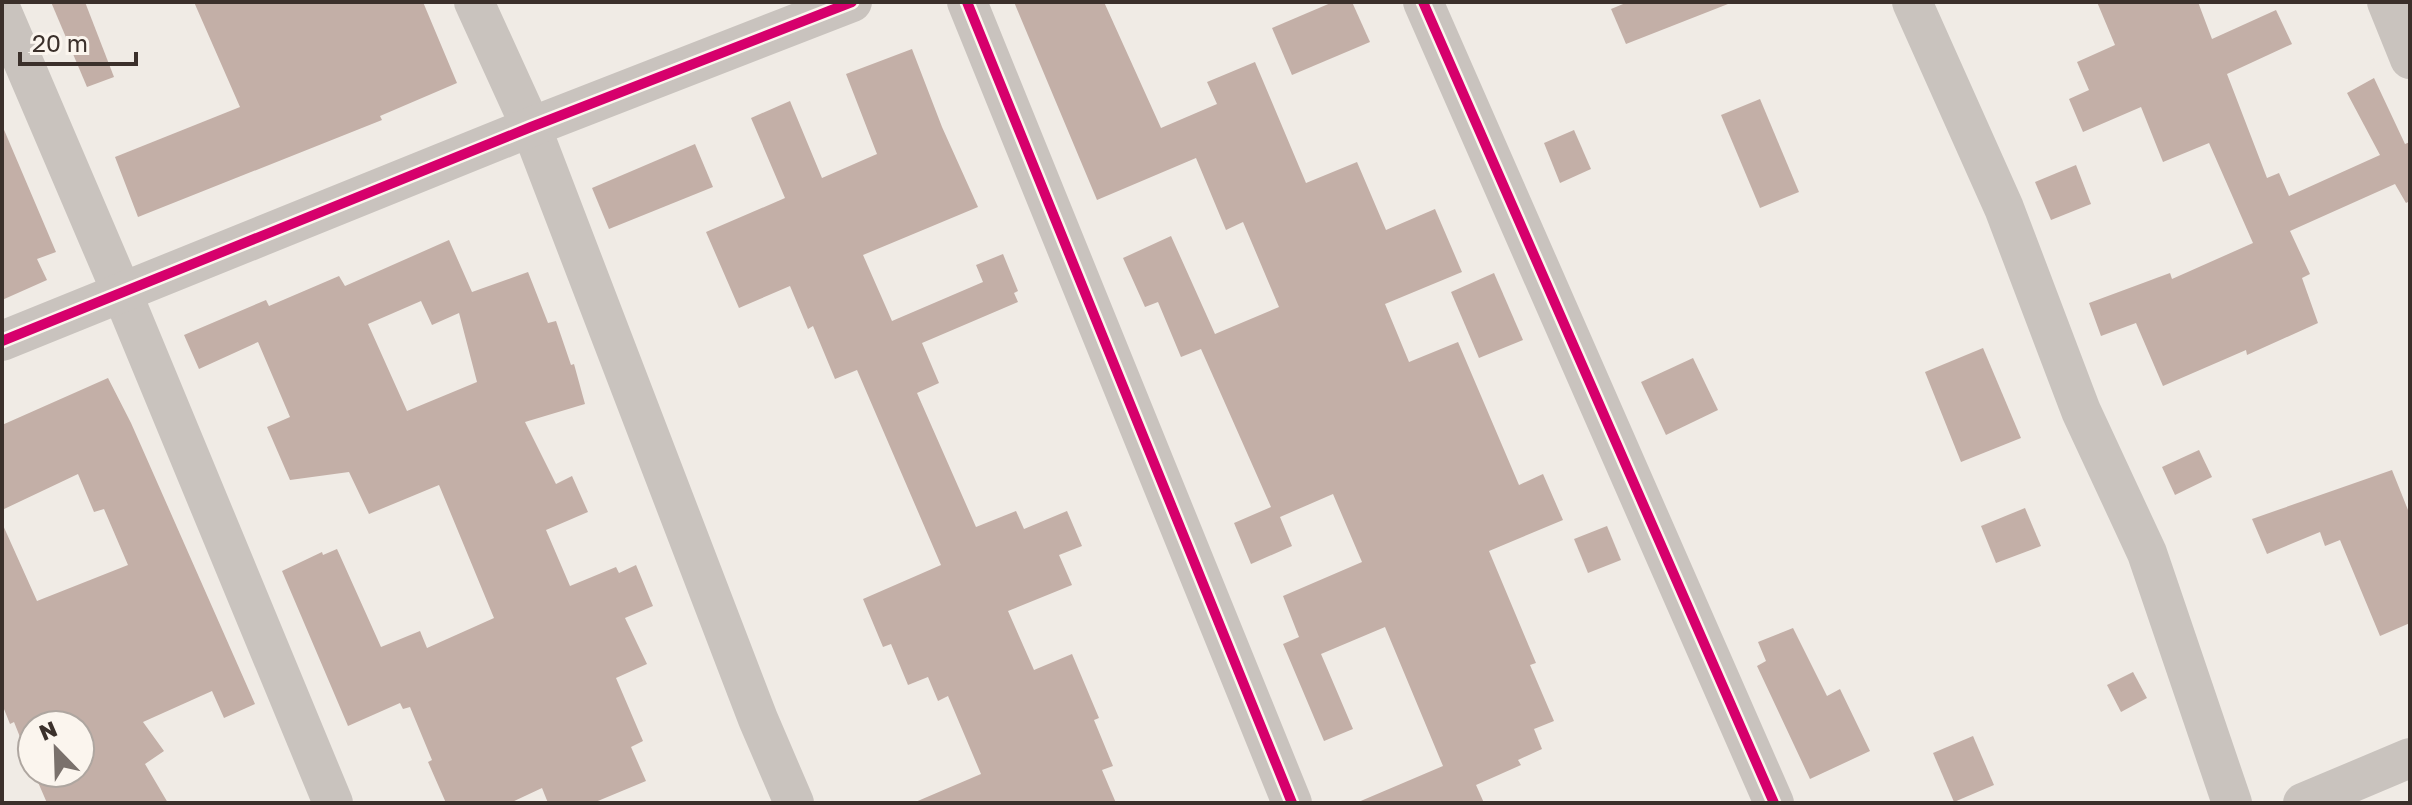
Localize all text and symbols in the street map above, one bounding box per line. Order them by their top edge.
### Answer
scale bar [20,16,136,66]
text: 20 m [32,28,88,57]
north arrow [16,709,96,789]
text: N [35,714,61,746]

